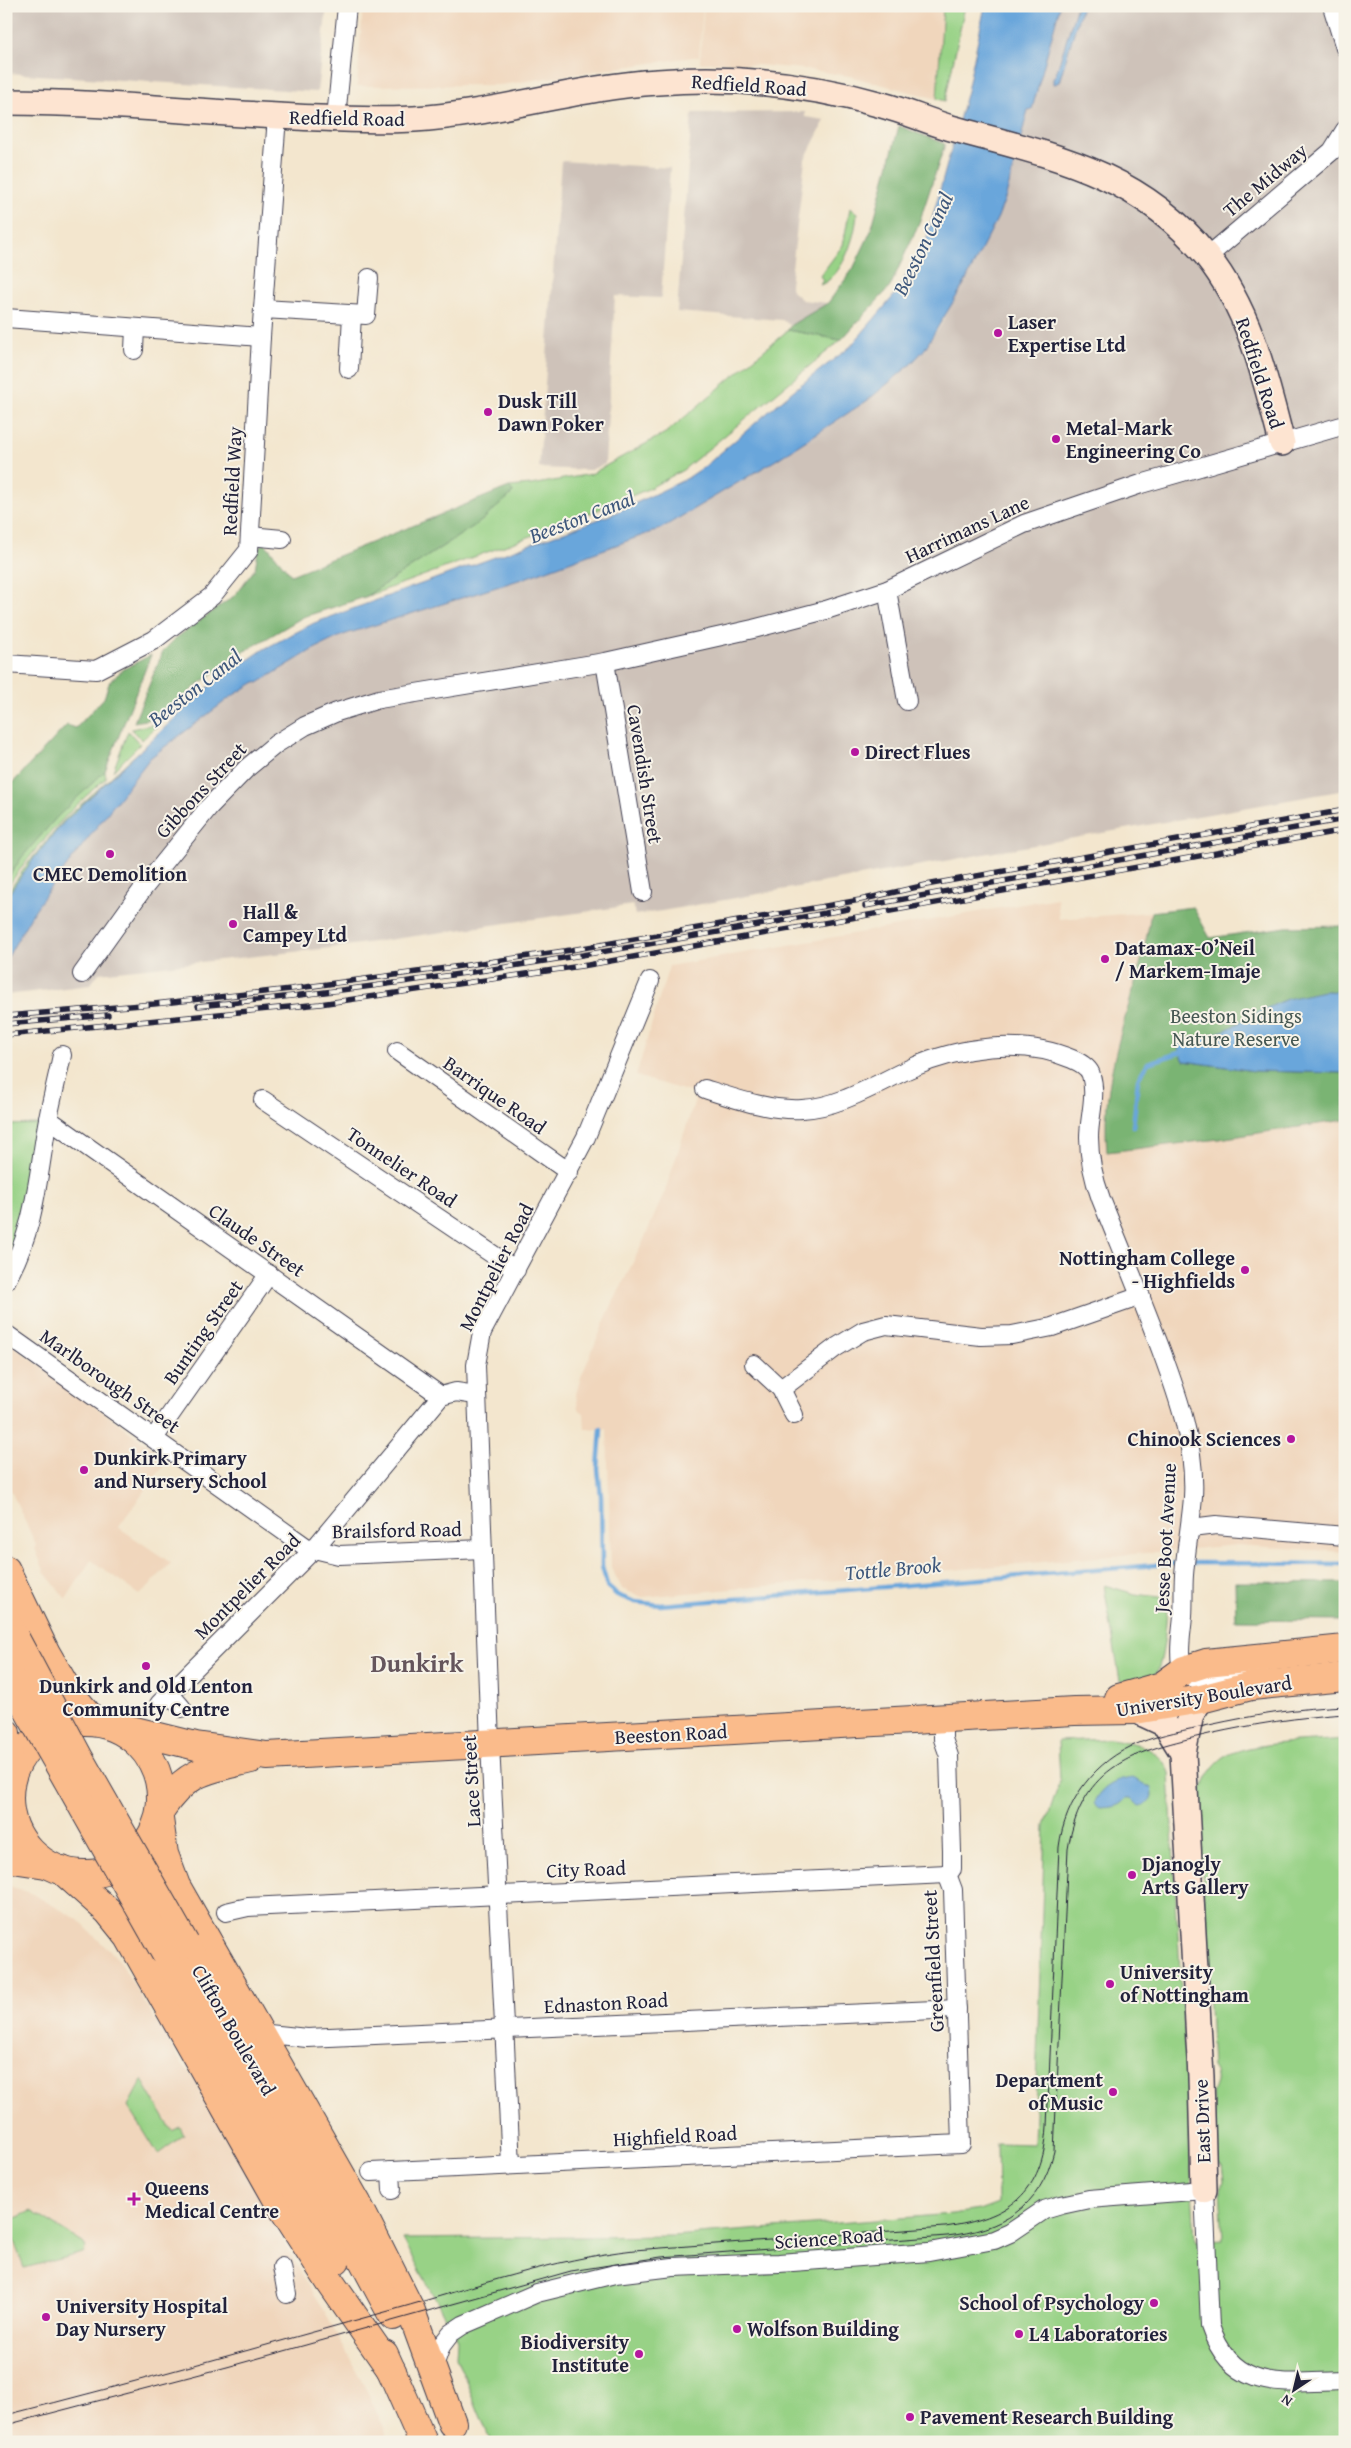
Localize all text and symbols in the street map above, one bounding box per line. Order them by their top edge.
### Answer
street label: Redfield Road [690,66,808,103]
street label: Redfield Road [289,102,405,133]
street label: The Midway [1216,136,1313,224]
water label: Beeston Canal [884,187,961,301]
place label: Laser Expertise Ltd [1008,307,1126,359]
street label: Redfield Road [1229,313,1292,433]
marker: Laser Expertise Ltd [992,327,1004,339]
place label: Dusk Till Dawn Poker [498,386,604,438]
marker: Dusk Till Dawn Poker [482,406,494,418]
place label: Metal-Mark Engineering Co [1066,413,1201,465]
street label: Redfield Way [214,426,249,536]
marker: Metal-Mark Engineering Co [1050,433,1062,445]
water label: Beeston Canal [523,482,639,551]
street label: Harrimans Lane [900,487,1034,570]
water label: Beeston Canal [141,641,248,735]
street label: Cavendish Street [620,702,671,846]
street label: Gibbons Street [148,735,253,844]
place label: Direct Flues [865,737,971,766]
marker: Direct Flues [849,746,861,758]
marker: CMEC Demolition [104,848,116,860]
place label: CMEC Demolition [33,859,187,888]
place label: Hall & Campey Ltd [243,897,348,949]
marker: Hall & Campey Ltd [227,918,239,930]
place label: Datamax-O’Neil / Markem-Imaje [1115,933,1261,985]
marker: Datamax-O’Neil / Markem-Imaje [1099,953,1111,965]
park label: Beeston Sidings Nature Reserve [1170,1001,1302,1053]
street label: Barrique Road [438,1048,553,1141]
street label: Tonnelier Road [341,1119,464,1214]
street label: Claude Street [203,1196,311,1284]
street label: Montpelier Road [451,1197,540,1336]
place label: Nottingham College - Highfields [1059,1243,1235,1295]
marker: Nottingham College - Highfields [1239,1264,1251,1276]
street label: Bunting Street [156,1273,250,1390]
street label: Marlborough Street [34,1321,186,1440]
place label: Chinook Sciences [1128,1424,1281,1453]
marker: Chinook Sciences [1285,1433,1297,1445]
place label: Dunkirk Primary and Nursery School [94,1443,267,1495]
street label: Jesse Boot Avenue [1146,1462,1183,1617]
marker: Dunkirk Primary and Nursery School [78,1464,90,1476]
street label: Brailsford Road [332,1514,462,1545]
street label: Montpelier Road [187,1526,307,1645]
water label: Tottle Brook [844,1549,943,1588]
district label: Dunkirk [370,1645,464,1681]
marker: Dunkirk and Old Lenton Community Centre [140,1660,152,1672]
street label: University Boulevard [1114,1667,1294,1724]
place label: Dunkirk and Old Lenton Community Centre [39,1671,253,1723]
street label: Beeston Road [614,1716,728,1751]
street label: Lace Street [454,1734,487,1828]
place label: Djanogly Arts Gallery [1142,1849,1249,1901]
street label: City Road [546,1853,627,1884]
marker: Djanogly Arts Gallery [1126,1869,1138,1881]
street label: Greenfield Street [914,1889,951,2033]
place label: University of Nottingham [1120,1957,1249,2009]
street label: Clifton Boulevard [185,1959,284,2101]
marker: University of Nottingham [1104,1978,1116,1990]
street label: Ednaston Road [543,1985,669,2020]
place label: Department of Music [995,2065,1103,2117]
street label: East Drive [1186,2079,1217,2163]
marker: Department of Music [1107,2086,1119,2098]
street label: Highfield Road [612,2118,738,2153]
place label: Queens Medical Centre [145,2173,279,2225]
marker: Queens Medical Centre [127,2192,141,2206]
street label: Science Road [773,2219,885,2256]
place label: School of Psychology [959,2288,1145,2317]
place label: University Hospital Day Nursery [56,2291,228,2343]
marker: School of Psychology [1148,2297,1160,2309]
marker: University Hospital Day Nursery [40,2311,52,2323]
place label: Wolfson Building [747,2314,899,2343]
place label: L4 Laboratories [1029,2319,1168,2348]
marker: Wolfson Building [731,2323,743,2335]
place label: Biodiversity Institute [521,2327,630,2379]
marker: L4 Laboratories [1013,2328,1025,2340]
marker: Biodiversity Institute [633,2348,645,2360]
north arrow [1268,2366,1318,2416]
text: N [1276,2389,1296,2412]
place label: Pavement Research Building [920,2402,1174,2431]
marker: Pavement Research Building [904,2411,916,2423]

